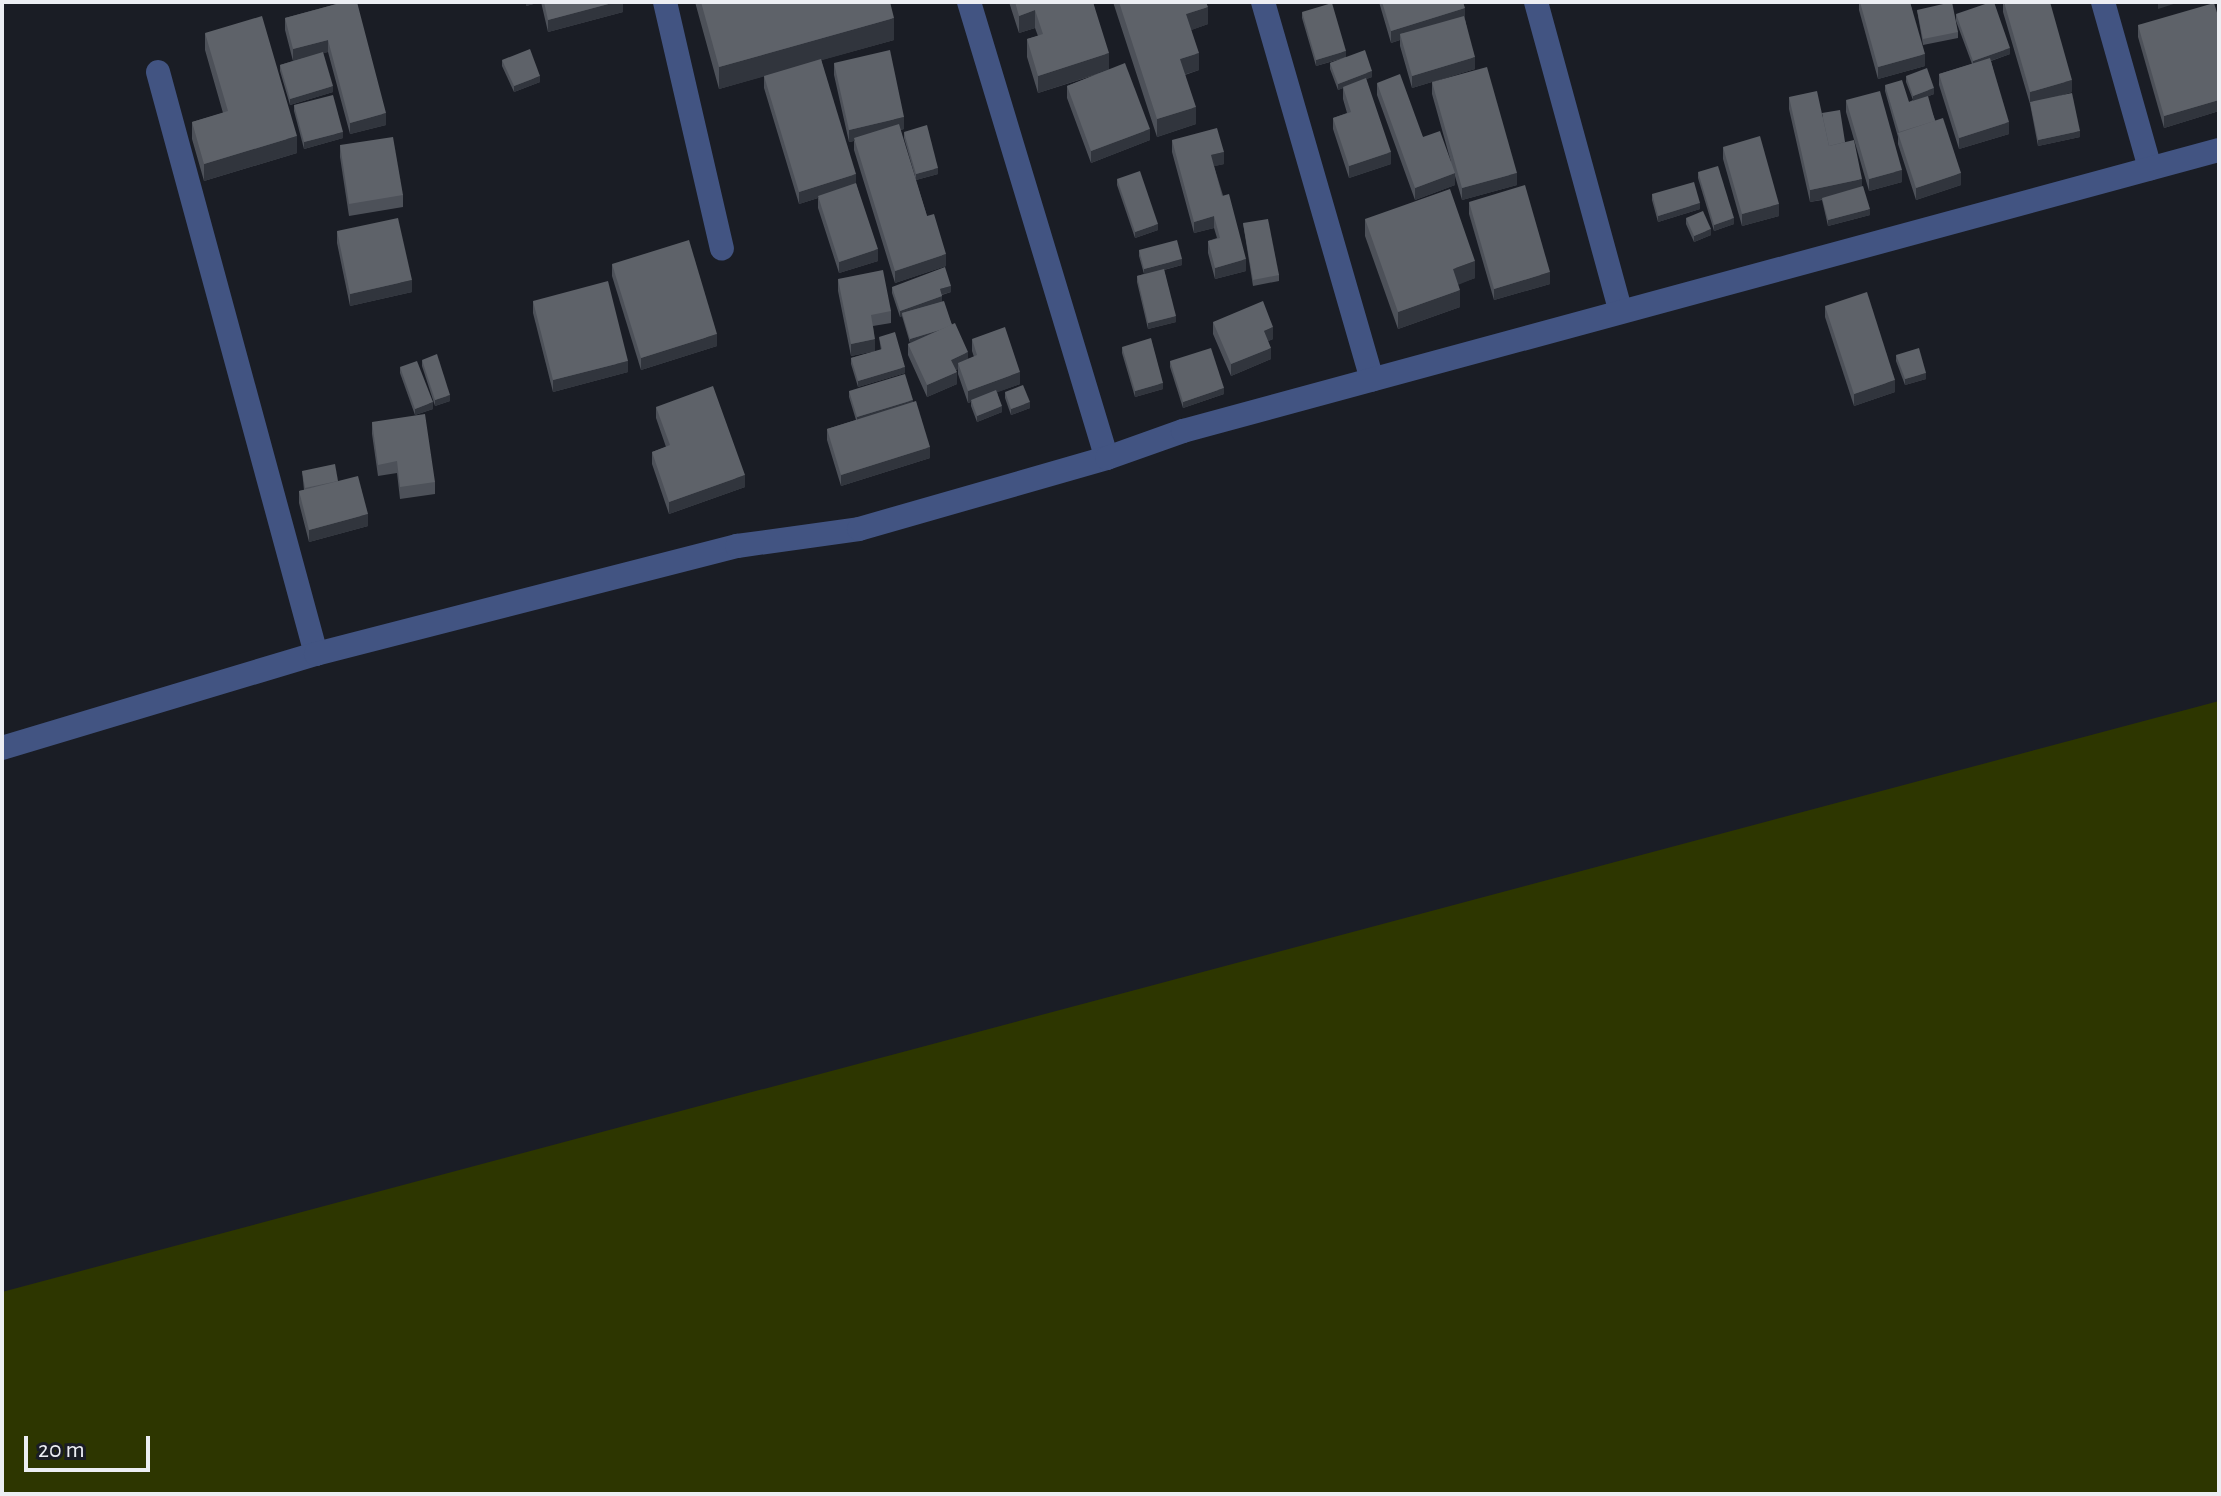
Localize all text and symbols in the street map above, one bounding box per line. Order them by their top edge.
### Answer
scale bar [28,1420,154,1470]
text: 20 m [38,1438,85,1462]

